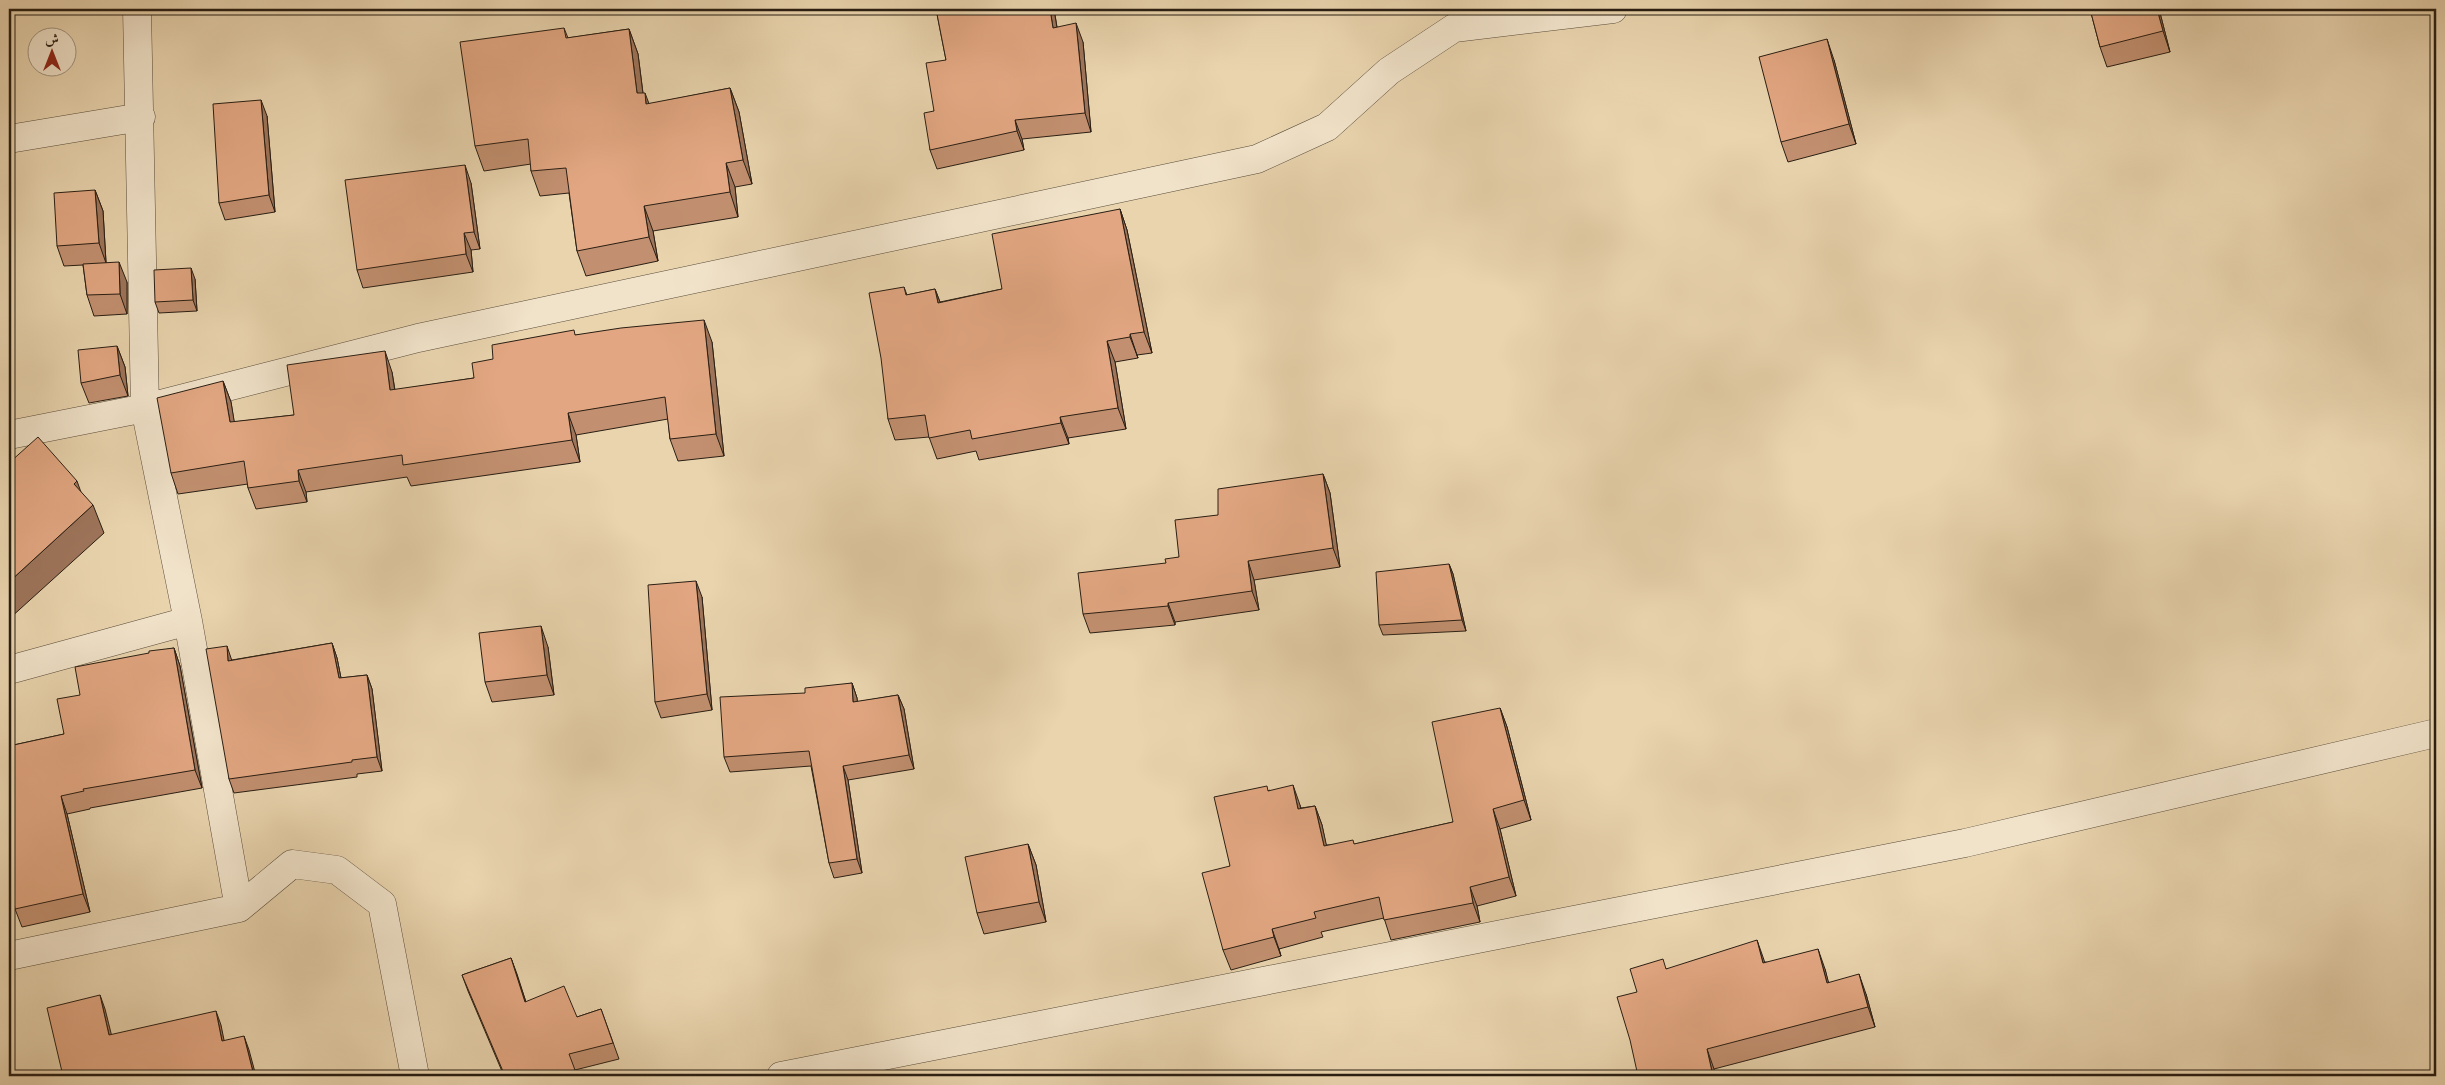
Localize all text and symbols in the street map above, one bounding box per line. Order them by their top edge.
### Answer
north arrow [28,28,78,78]
text: ش [45,31,59,49]

